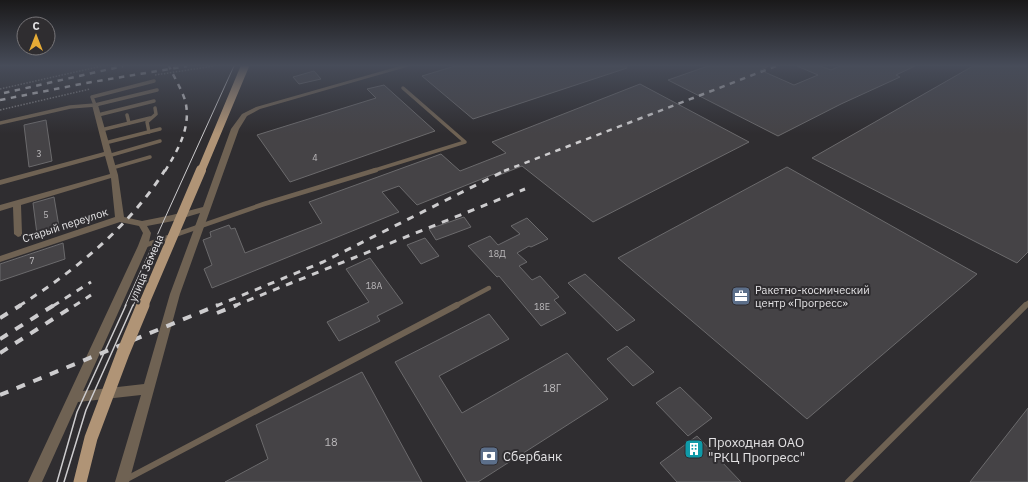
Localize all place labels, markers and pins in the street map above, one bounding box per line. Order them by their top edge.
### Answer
place label: Ракетно-космический центр «Прогресс» [755,283,870,310]
office icon: Ракетно-космический центр «Прогресс» [730,285,752,307]
place label: Проходная ОАО "РКЦ Прогресс" [708,434,805,466]
building icon: Проходная ОАО "РКЦ Прогресс" [683,438,705,460]
bank icon: Сбербанк [478,445,500,467]
place label: Сбербанк [503,448,562,465]

